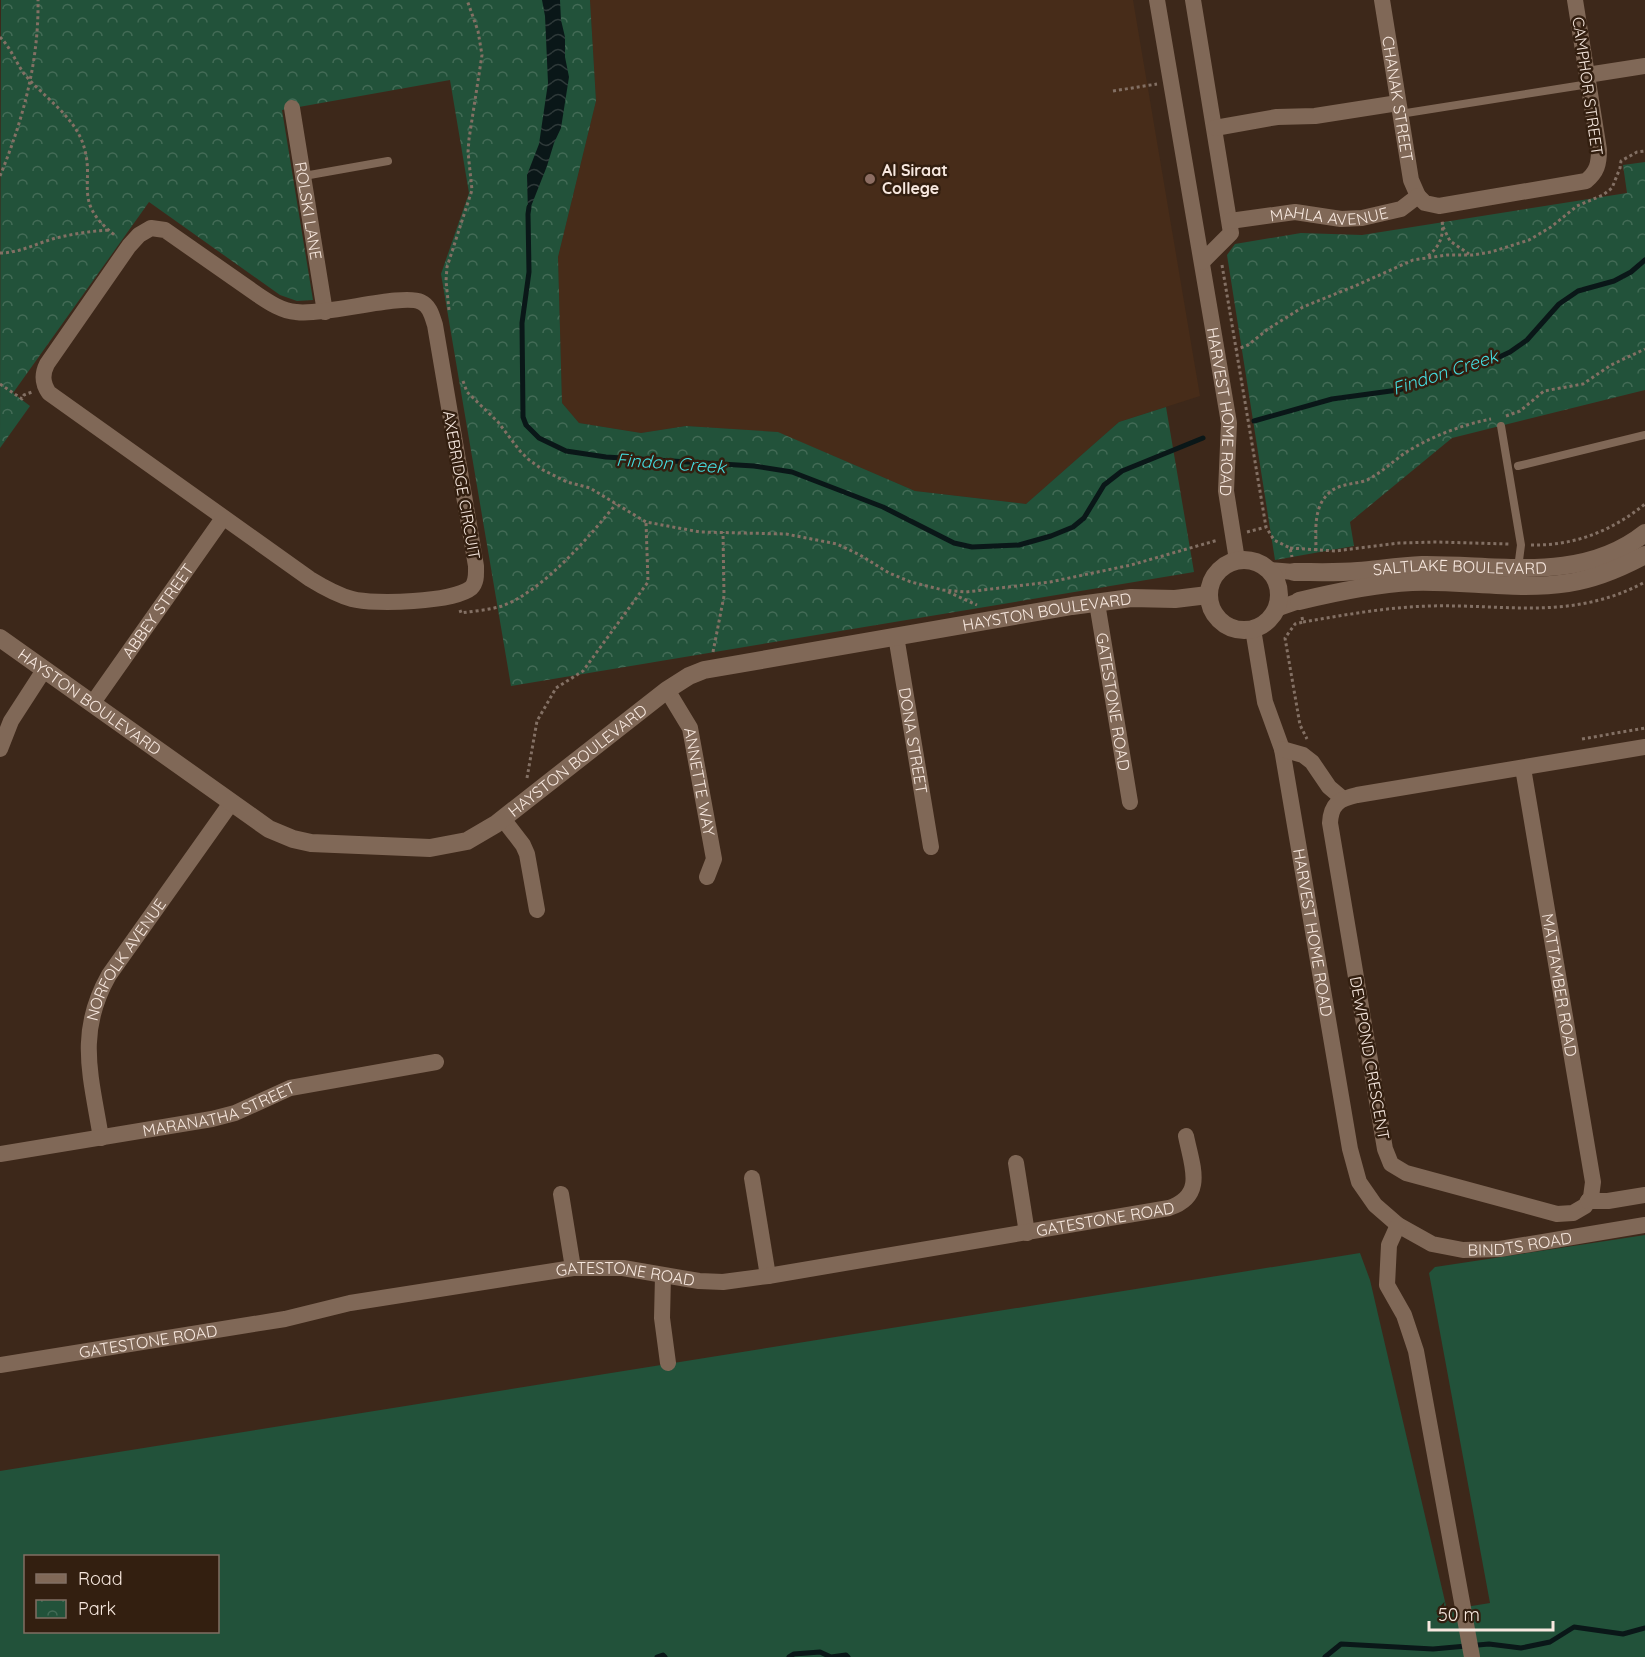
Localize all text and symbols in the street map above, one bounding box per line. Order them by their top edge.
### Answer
street label: CAMPHOR STREET [1568,15,1608,157]
street label: CHANAK STREET [1378,35,1418,163]
street label: ROLSKI LANE [291,160,326,261]
place label: Al Siraat College [882,160,948,198]
marker: Al Siraat College [863,172,877,186]
street label: MAHLA AVENUE [1269,202,1390,229]
street label: HARVEST HOME ROAD [1203,325,1239,496]
water label: Findon Creek [1389,344,1502,400]
street label: AXEBRIDGE CIRCUIT [439,409,485,561]
water label: Findon Creek [615,448,728,478]
street label: SALTLAKE BOULEVARD [1372,555,1547,579]
street label: ABBEY STREET [118,559,198,662]
street label: HAYSTON BOULEVARD [961,588,1132,635]
street label: GATESTONE ROAD [1092,631,1135,772]
street label: HAYSTON BOULEVARD [14,644,165,759]
street label: DONA STREET [895,686,932,796]
street label: HAYSTON BOULEVARD [504,700,651,821]
street label: ANNETTE WAY [680,726,720,838]
street label: HARVEST HOME ROAD [1289,847,1337,1018]
street label: NORFOLK AVENUE [82,894,170,1023]
street label: MATTAMBER ROAD [1538,912,1582,1058]
street label: DEWPOND CRESCENT [1346,975,1394,1142]
street label: MARANATHA STREET [141,1077,299,1140]
street label: GATESTONE ROAD [1035,1197,1176,1240]
street label: BINDTS ROAD [1467,1227,1573,1260]
street label: GATESTONE ROAD [554,1258,696,1290]
street label: GATESTONE ROAD [77,1320,219,1362]
legend [24,1555,219,1633]
text: Road [78,1567,123,1590]
scale bar [1429,1594,1554,1632]
text: Park [78,1597,116,1620]
text: 50 m [1438,1603,1480,1626]

